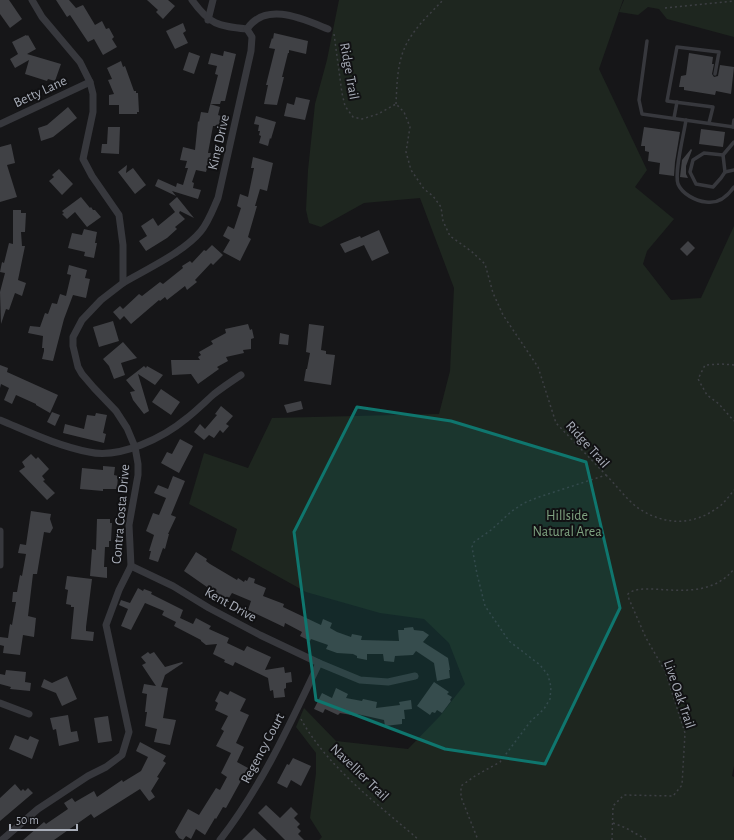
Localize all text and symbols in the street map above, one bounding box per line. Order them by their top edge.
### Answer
street label: Ridge Trail [337,42,361,101]
street label: Betty Lane [12,74,69,110]
street label: King Drive [206,113,232,171]
street label: Ridge Trail [563,419,612,471]
street label: Contra Costa Drive [110,464,132,565]
park label: Hillside Natural Area [532,509,602,539]
street label: Kent Drive [202,585,259,625]
street label: Live Oak Trail [661,658,697,730]
street label: Regency Court [238,710,288,786]
street label: Navellier Trail [327,742,391,804]
scale bar [10,806,77,832]
text: 50 m [16,814,39,826]

